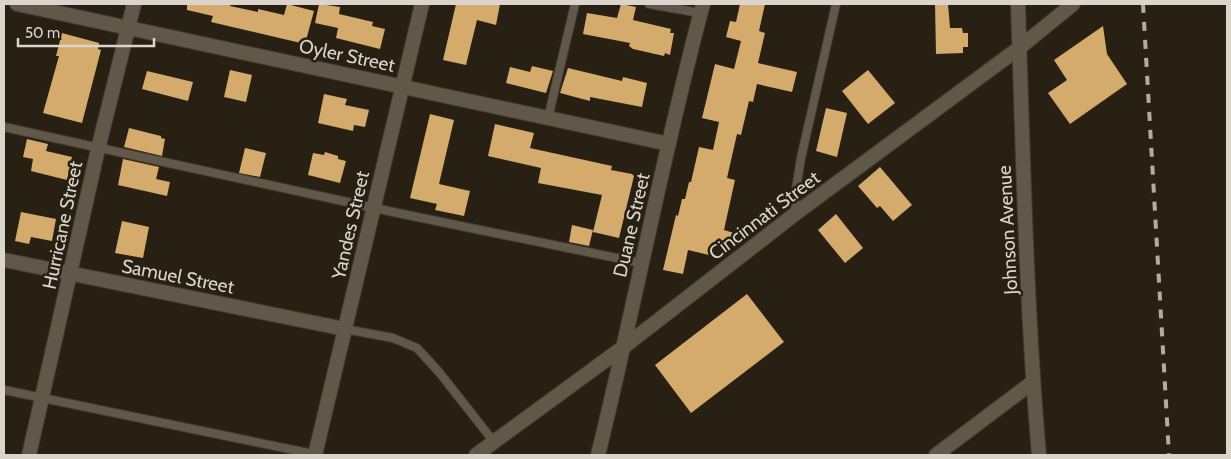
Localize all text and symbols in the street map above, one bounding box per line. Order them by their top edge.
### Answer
scale bar [18,15,154,47]
text: 50 m [25,24,60,42]
street label: Oyler Street [297,34,398,77]
street label: Hurricane Street [38,158,87,291]
street label: Johnson Avenue [993,164,1022,296]
street label: Cincinnati Street [704,166,825,265]
street label: Yandes Street [327,168,374,283]
street label: Duane Street [608,170,655,279]
street label: Samuel Street [120,254,237,299]

